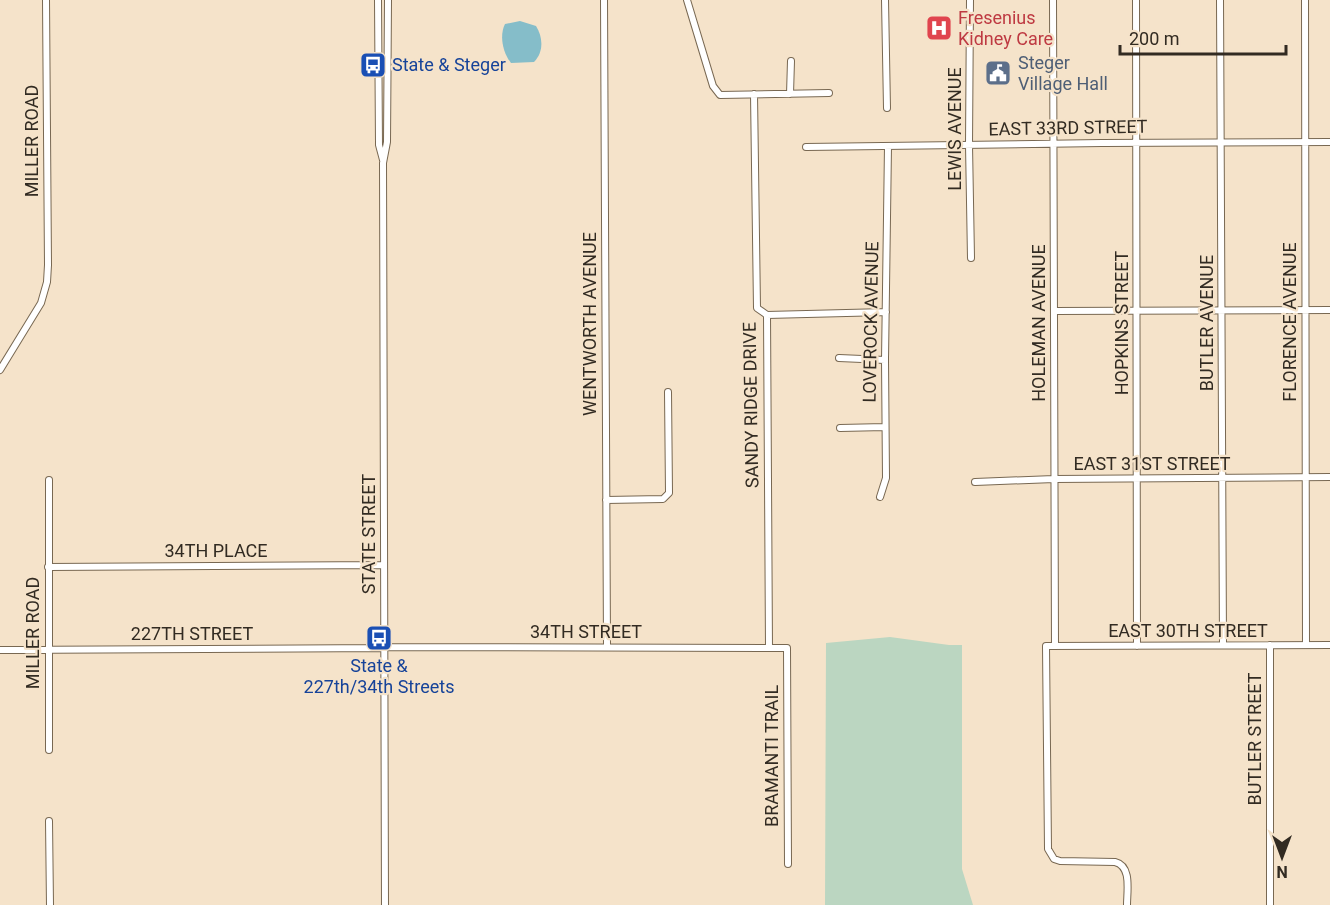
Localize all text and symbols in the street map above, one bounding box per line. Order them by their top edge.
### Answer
place label: Fresenius Kidney Care [958,7,1053,49]
hospital icon: Fresenius Kidney Care [924,13,954,43]
scale bar [1120,18,1286,56]
text: 200 m [1129,28,1180,49]
bus stop icon: State & Steger [358,50,388,80]
place label: Steger Village Hall [1018,52,1108,94]
place label: State & Steger [392,54,506,75]
public building icon: Steger Village Hall [983,58,1013,88]
street label: LEWIS AVENUE [944,67,965,191]
street label: MILLER ROAD [21,85,42,197]
street label: EAST 33RD STREET [988,116,1148,139]
street label: WENTWORTH AVENUE [579,232,600,416]
street label: LOVEROCK AVENUE [859,241,882,403]
street label: FLORENCE AVENUE [1279,242,1300,402]
street label: HOLEMAN AVENUE [1028,244,1049,402]
street label: HOPKINS STREET [1111,250,1132,395]
street label: BUTLER AVENUE [1196,255,1217,391]
street label: SANDY RIDGE DRIVE [739,322,762,488]
street label: EAST 31ST STREET [1073,453,1231,474]
street label: STATE STREET [358,473,379,594]
street label: 34TH PLACE [164,540,268,561]
street label: MILLER ROAD [22,577,43,689]
street label: EAST 30TH STREET [1108,620,1268,641]
street label: 34TH STREET [530,621,642,642]
street label: 227TH STREET [131,623,253,644]
bus stop icon: State & 227th/34th Streets [364,623,394,653]
place label: State & 227th/34th Streets [304,655,454,697]
street label: BUTLER STREET [1244,672,1265,806]
street label: BRAMANTI TRAIL [761,685,782,827]
north arrow [1252,827,1312,887]
text: N [1276,862,1288,881]

